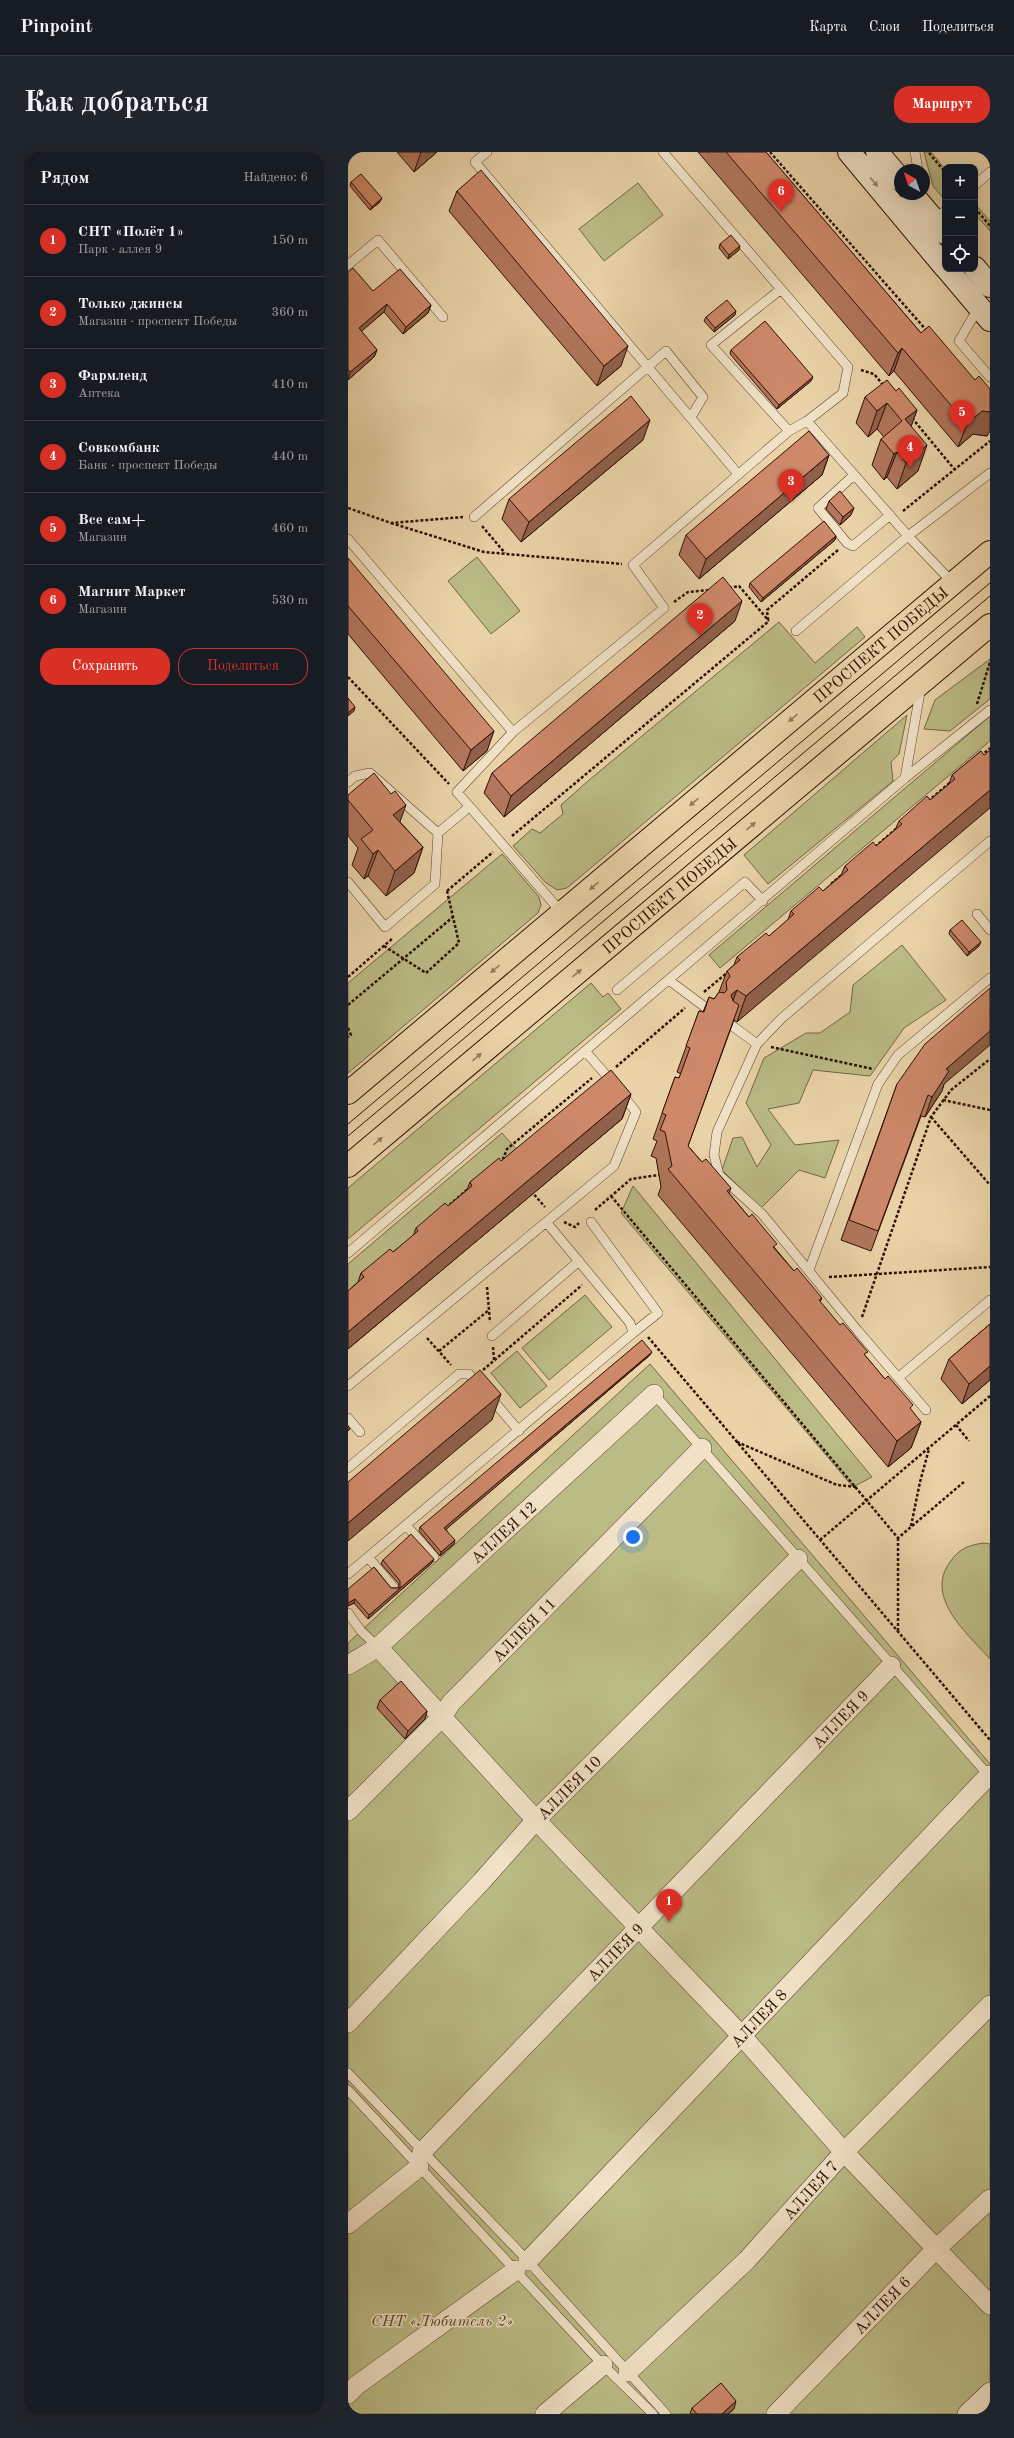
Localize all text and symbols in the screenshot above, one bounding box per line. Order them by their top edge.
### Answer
text: Pinpoint [20,18,93,37]
text: Карта [809,20,847,34]
text: Слои [869,20,900,34]
text: Поделиться [922,20,994,34]
button: Маршрут [894,86,990,123]
text: Как добраться [24,90,209,118]
north arrow [894,164,930,200]
map controls [942,164,978,272]
button: + [942,164,978,200]
text: Рядом [40,170,89,187]
text: Найдено: 6 [244,171,308,184]
one-way arrow [869,176,878,187]
pin: 6 [768,179,794,212]
button: − [942,200,978,236]
text: СНТ «Полёт 1» [78,225,184,240]
text: 1 [49,234,57,247]
text: 150 m [271,234,308,247]
button: locate [942,236,978,272]
text: Парк · аллея 9 [78,243,162,256]
text: Только джинсы [78,297,183,312]
text: 2 [49,306,57,319]
text: 360 m [271,306,308,319]
text: Магазин · проспект Победы [78,315,237,328]
text: Фармленд [78,369,147,384]
text: 3 [49,378,57,391]
text: 410 m [271,378,308,391]
text: Аптека [78,387,120,400]
pin: 5 [949,400,975,433]
pin: 4 [897,435,923,468]
text: Совкомбанк [78,441,160,456]
text: 4 [49,450,57,463]
text: 440 m [271,450,308,463]
text: Банк · проспект Победы [78,459,218,472]
pin: 3 [778,469,804,502]
text: Все сам+ [78,513,145,528]
text: 5 [49,522,57,535]
text: 460 m [271,522,308,535]
text: Магазин [78,531,127,544]
text: Магнит Маркет [78,585,186,600]
street label: ПРОСПЕКТ ПОБЕДЫ [811,585,952,707]
text: 6 [49,594,57,607]
text: 530 m [271,594,308,607]
text: Магазин [78,603,127,616]
pin: 2 [687,603,713,636]
button: Сохранить [40,648,170,685]
button: Поделиться [178,648,308,685]
one-way arrow [788,714,799,723]
one-way arrow [688,797,699,806]
one-way arrow [746,822,756,831]
street label: ПРОСПЕКТ ПОБЕДЫ [600,836,741,958]
one-way arrow [589,881,600,890]
one-way arrow [490,965,500,974]
one-way arrow [571,968,582,977]
one-way arrow [472,1052,483,1061]
one-way arrow [372,1136,383,1145]
street label: АЛЛЕЯ 12 [469,1500,541,1568]
your location [623,1527,643,1547]
street label: АЛЛЕЯ 11 [490,1596,560,1666]
street label: АЛЛЕЯ 9 [810,1688,873,1752]
street label: АЛЛЕЯ 10 [535,1754,605,1824]
pin: 1 [656,1889,682,1922]
street label: АЛЛЕЯ 9 [585,1921,648,1985]
street label: АЛЛЕЯ 8 [729,1987,791,2052]
street label: АЛЛЕЯ 7 [781,2158,842,2224]
street label: АЛЛЕЯ 6 [852,2274,915,2338]
park label: СНТ «Любитель 2» [371,2314,513,2330]

